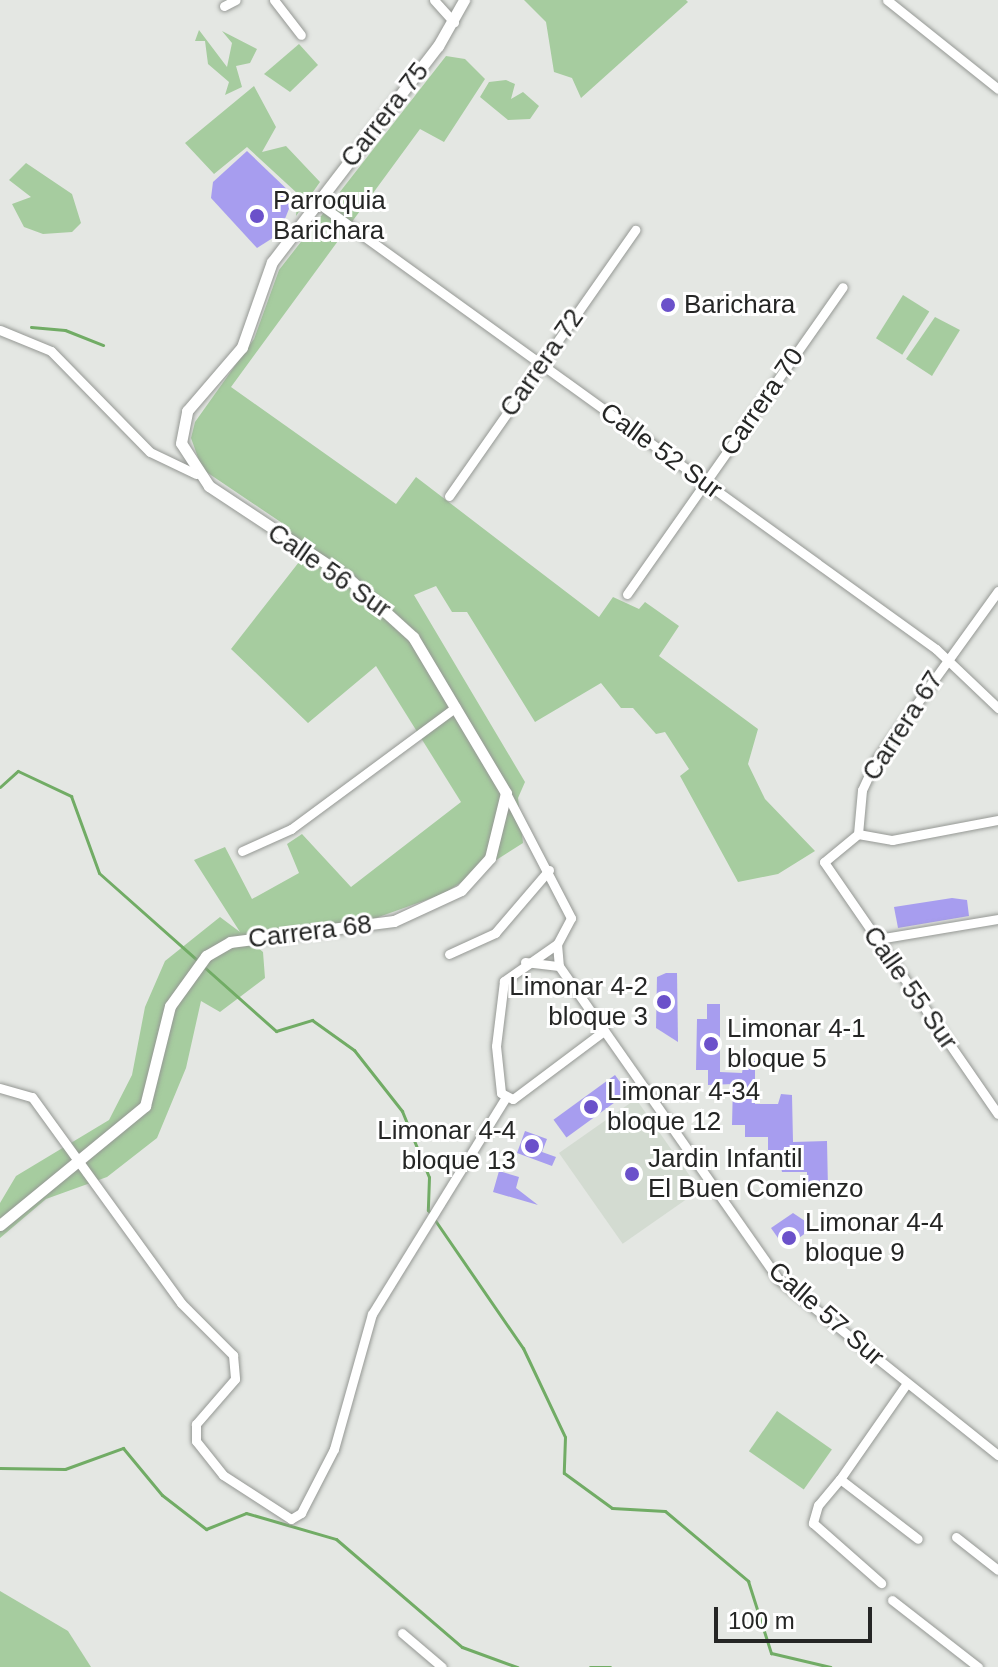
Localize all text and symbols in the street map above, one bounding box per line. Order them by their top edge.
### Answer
street label: Carrera 75 [334,56,436,174]
place label: Parroquia Barichara [273,185,386,246]
marker: Parroquia Barichara [248,207,266,225]
place label: Barichara [684,289,795,321]
marker: Barichara [659,296,677,314]
street label: Carrera 72 [494,303,590,423]
street label: Carrera 70 [714,342,810,462]
street label: Calle 52 Sur [594,396,728,506]
street label: Calle 56 Sur [261,517,397,625]
street label: Carrera 67 [856,665,950,787]
street label: Carrera 68 [246,909,374,955]
street label: Calle 55 Sur [856,920,964,1056]
place label: Limonar 4-2 bloque 3 [509,971,648,1032]
marker: Limonar 4-2 bloque 3 [655,993,673,1011]
place label: Limonar 4-1 bloque 5 [727,1013,866,1074]
marker: Limonar 4-1 bloque 5 [702,1035,720,1053]
place label: Limonar 4-34 bloque 12 [607,1076,760,1138]
marker: Limonar 4-34 bloque 12 [582,1098,600,1116]
place label: Limonar 4-4 bloque 13 [377,1115,516,1176]
marker: Limonar 4-4 bloque 13 [523,1137,541,1155]
place label: Jardin Infantil El Buen Comienzo [648,1143,863,1204]
marker: Jardin Infantil El Buen Comienzo [623,1165,641,1183]
place label: Limonar 4-4 bloque 9 [805,1207,944,1268]
marker: Limonar 4-4 bloque 9 [780,1229,798,1247]
street label: Calle 57 Sur [762,1255,890,1373]
scale bar [718,1591,876,1641]
text: 100 m [728,1607,795,1634]

